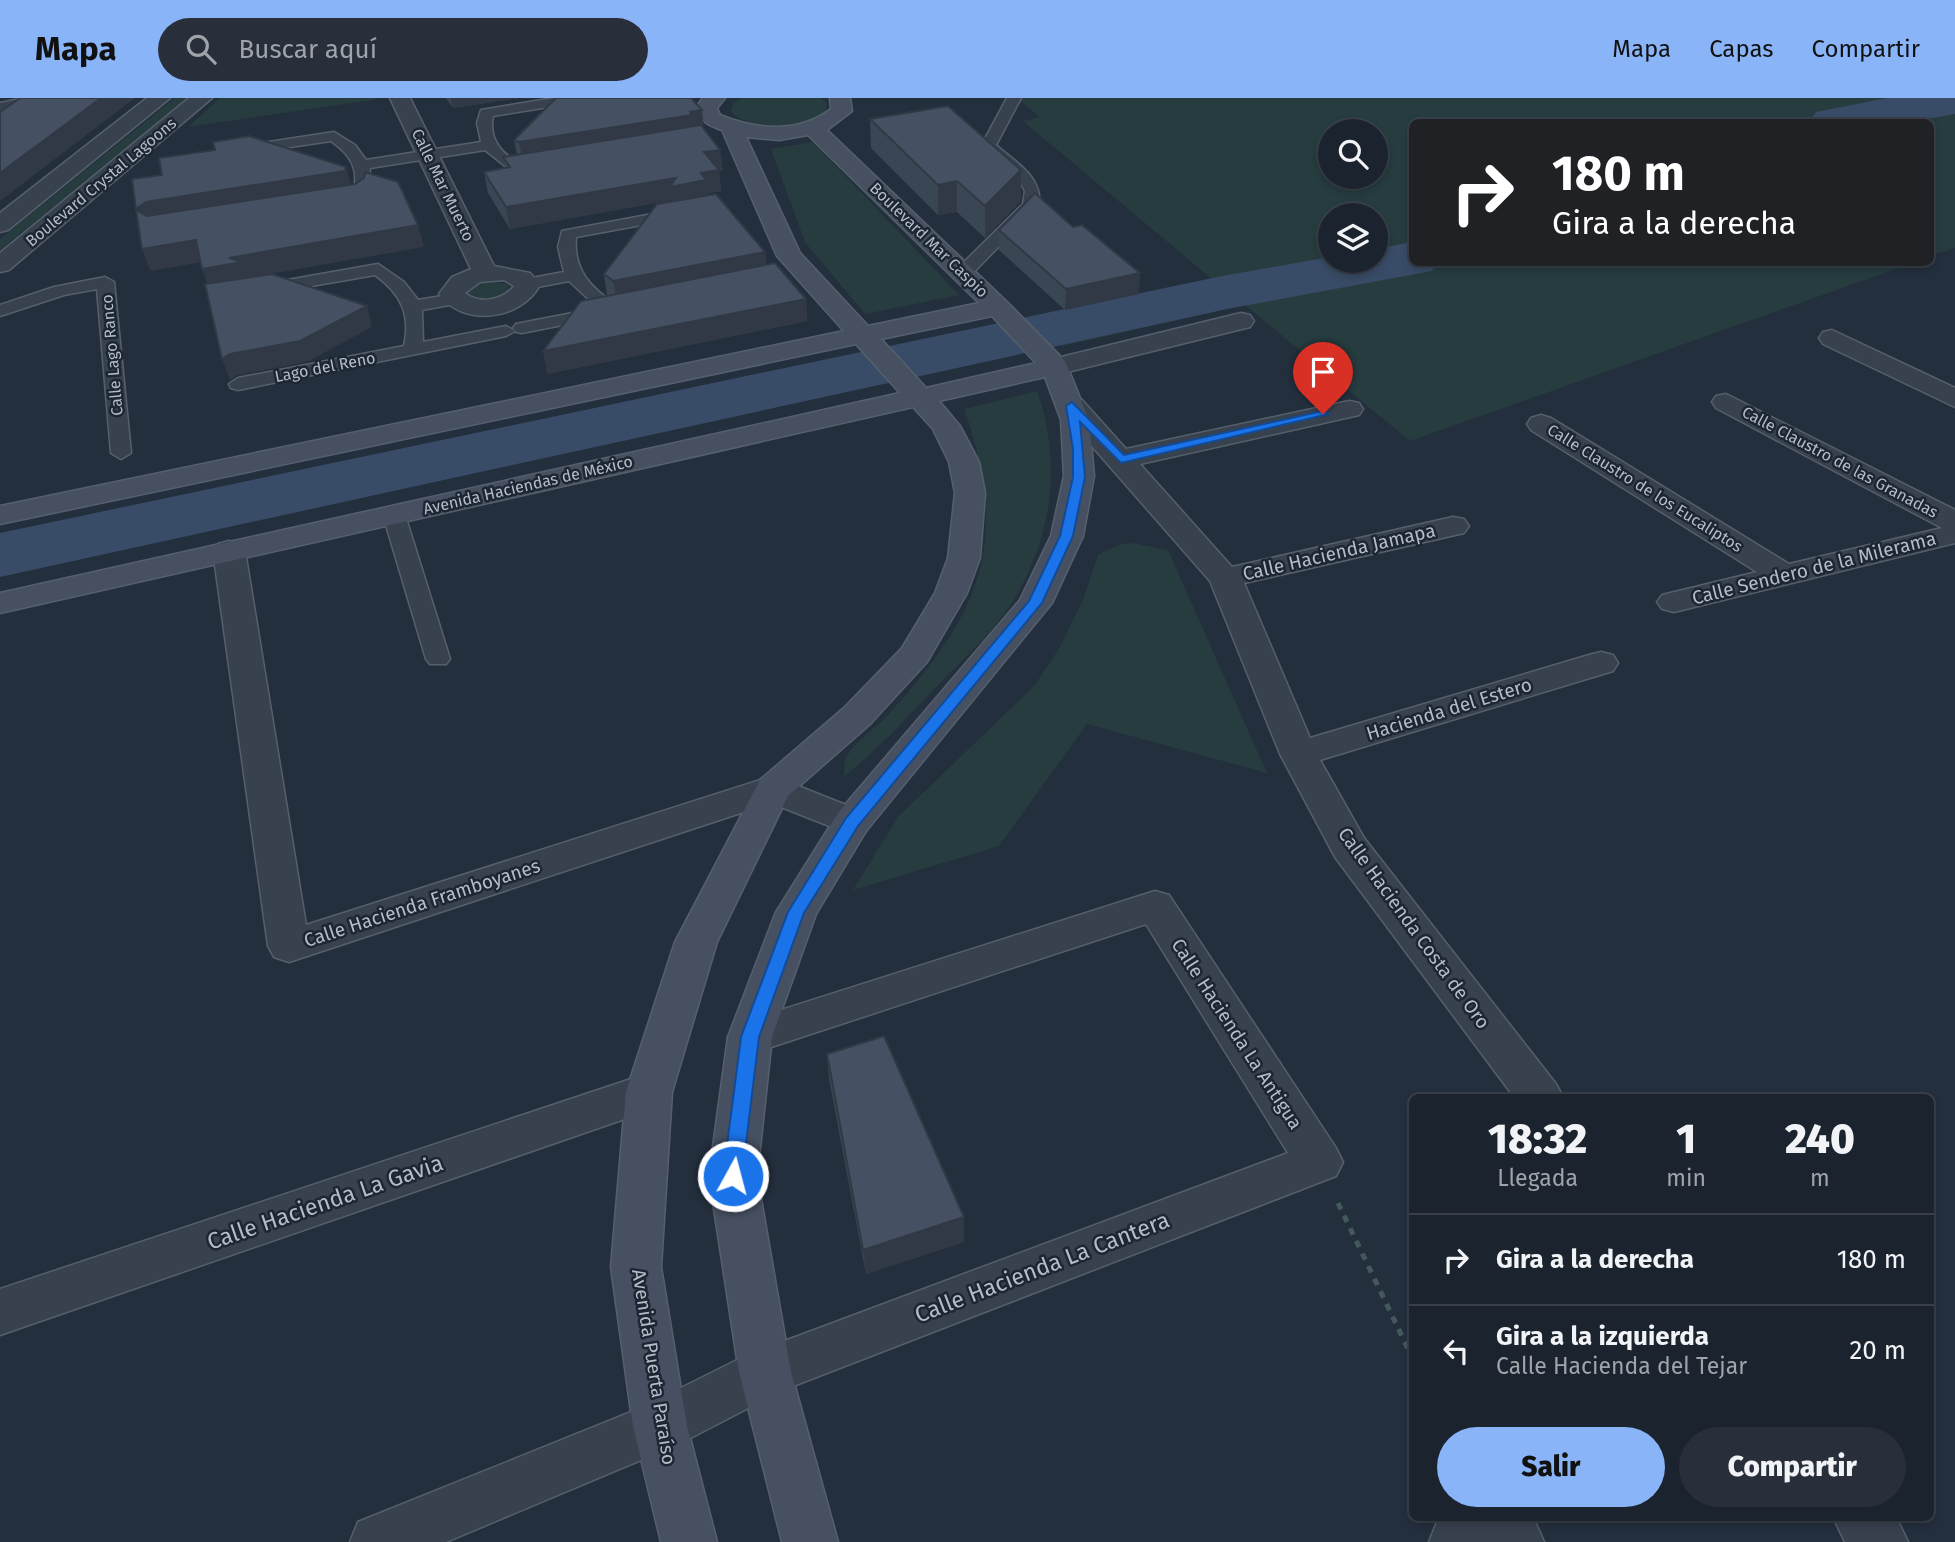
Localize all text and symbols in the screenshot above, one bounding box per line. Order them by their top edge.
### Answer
search box [158,18,648,81]
text: Mapa [35,29,116,69]
icon: search [182,30,220,68]
text: Buscar aquí [238,34,377,65]
text: Mapa [1612,35,1671,63]
text: Capas [1709,35,1773,63]
text: Compartir [1811,35,1920,63]
street label: Boulevard Crystal Lagoons [22,113,180,251]
map controls [1318,119,1388,273]
button: search [1318,119,1388,189]
street label: Calle Mar Muerto [408,126,478,244]
text: 180 m [1552,144,1685,203]
icon: right [1437,147,1528,238]
street label: Boulevard Mar Caspio [866,179,992,301]
button: layers [1318,203,1388,273]
text: Gira a la derecha [1552,204,1796,242]
street label: Calle Lago Ranco [97,293,127,417]
pin [1293,342,1353,414]
street label: Lago del Reno [273,348,377,386]
icon: arrive [1304,353,1342,391]
street label: Calle Claustro de las Granadas [1739,402,1941,522]
street label: Calle Claustro de los Eucaliptos [1544,420,1746,556]
street label: Avenida Haciendas de México [421,452,635,518]
street label: Calle Hacienda Jamapa [1240,519,1438,585]
street label: Calle Sendero de la Milerama [1690,527,1938,609]
street label: Hacienda del Estero [1363,673,1535,745]
street label: Calle Hacienda Costa de Oro [1333,823,1495,1033]
street label: Calle Hacienda Framboyanes [301,854,543,952]
street label: Calle Hacienda La Antigua [1167,934,1307,1134]
text: 18:32 [1488,1114,1587,1164]
text: 1 [1676,1114,1696,1164]
text: 240 [1785,1114,1855,1164]
position arrow [696,1139,770,1213]
street label: Calle Hacienda La Gavia [203,1148,447,1256]
text: Llegada [1497,1164,1578,1192]
text: min [1666,1164,1706,1192]
text: m [1810,1164,1830,1192]
street label: Calle Hacienda La Cantera [911,1205,1173,1329]
icon: right [1437,1241,1475,1279]
text: Gira a la derecha [1496,1244,1694,1275]
text: 180 m [1837,1244,1906,1275]
street label: Avenida Puerta Paraíso [627,1268,681,1466]
text: Gira a la izquierda [1496,1321,1709,1352]
icon: left [1437,1332,1475,1370]
text: 20 m [1849,1335,1906,1366]
text: Calle Hacienda del Tejar [1496,1352,1747,1380]
button: Salir [1437,1427,1665,1507]
button: Compartir [1679,1427,1906,1507]

